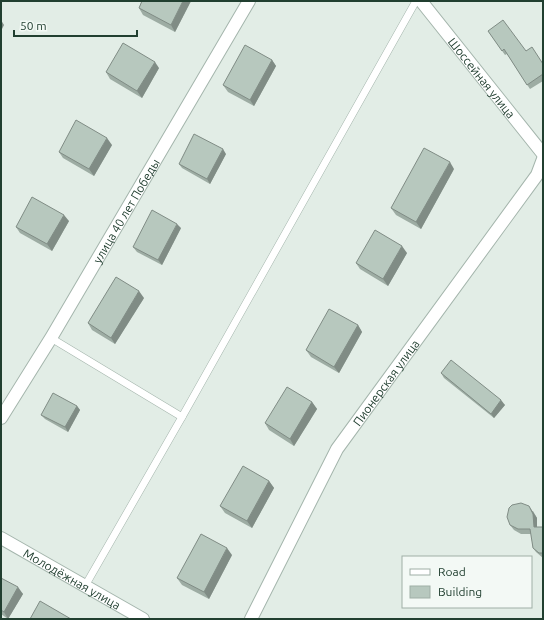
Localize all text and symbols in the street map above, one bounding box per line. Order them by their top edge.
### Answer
scale bar [14,12,137,38]
text: 50 m [20,19,47,32]
street label: Шоссейная улица [446,35,518,120]
street label: улица 40 лет Победы [90,156,161,265]
street label: Пионерская улица [350,337,421,428]
street label: Молодёжная улица [21,546,123,611]
legend [402,556,532,608]
text: Road [438,565,466,578]
text: Building [438,585,482,598]

